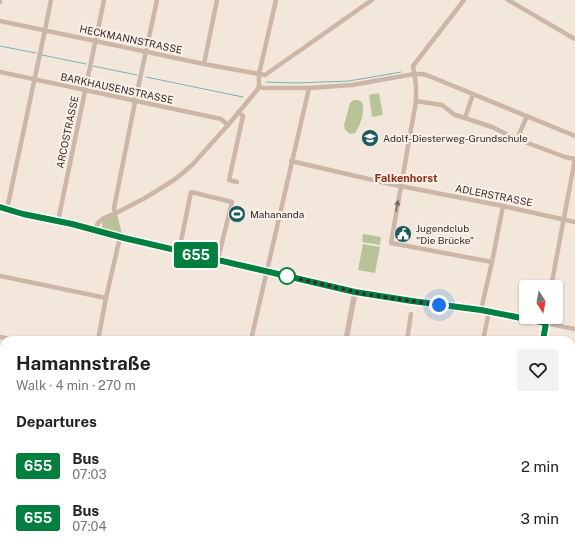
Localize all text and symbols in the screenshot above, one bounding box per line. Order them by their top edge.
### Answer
street label: HECKMANNSTRASSE [79,22,183,56]
street label: BARKHAUSENSTRASSE [59,70,175,106]
street label: ARCOSTRASSE [53,95,81,169]
school or university icon: Adolf-Diesterweg-Grundschule [360,128,380,148]
place label: Adolf-Diesterweg-Grundschule [383,132,528,144]
district label: Falkenhorst [374,172,438,184]
street label: ADLERSTRASSE [454,182,534,208]
one-way arrow [395,200,401,212]
sports icon: Mahananda [227,204,247,224]
place label: Mahananda [250,208,304,220]
place label: Jugendclub "Die Brücke" [416,222,474,246]
public building icon: Jugendclub "Die Brücke" [393,224,413,244]
line badge: 655 [173,242,219,268]
text: 655 [182,247,210,263]
unlabelled marker [278,267,296,285]
north arrow [519,280,563,324]
map controls [519,280,563,324]
your location [429,295,449,315]
button: heart [517,349,559,391]
text: Hamannstraße [16,352,151,374]
text: Walk · 4 min · 270 m [16,378,136,393]
text: Departures [16,413,97,430]
text: Bus [72,450,99,467]
text: 655 [24,458,52,474]
text: 2 min [521,458,559,475]
text: 07:03 [72,467,107,482]
text: Bus [72,502,99,519]
text: 655 [24,510,52,526]
text: 3 min [520,510,559,527]
text: 07:04 [72,519,107,534]

